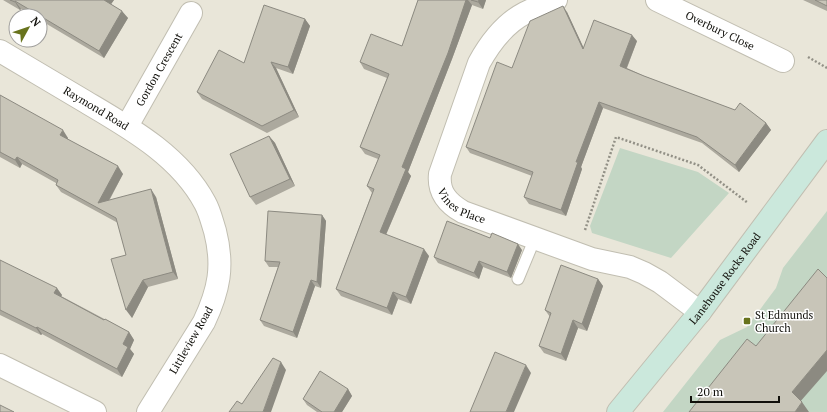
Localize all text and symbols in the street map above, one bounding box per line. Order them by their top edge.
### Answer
north arrow [8,8,48,48]
street label: Overbury Close [683,8,757,53]
text: N [28,14,44,30]
street label: Gordon Crescent [133,30,185,109]
street label: Raymond Road [61,83,132,133]
street label: Vines Place [434,186,488,227]
street label: Lanehouse Rocks Road [686,230,764,327]
street label: Littleview Road [166,304,216,376]
place label: St Edmunds Church [755,308,814,335]
marker: St Edmunds Church [742,316,752,326]
scale bar [691,378,779,404]
text: 20 m [697,384,724,399]

